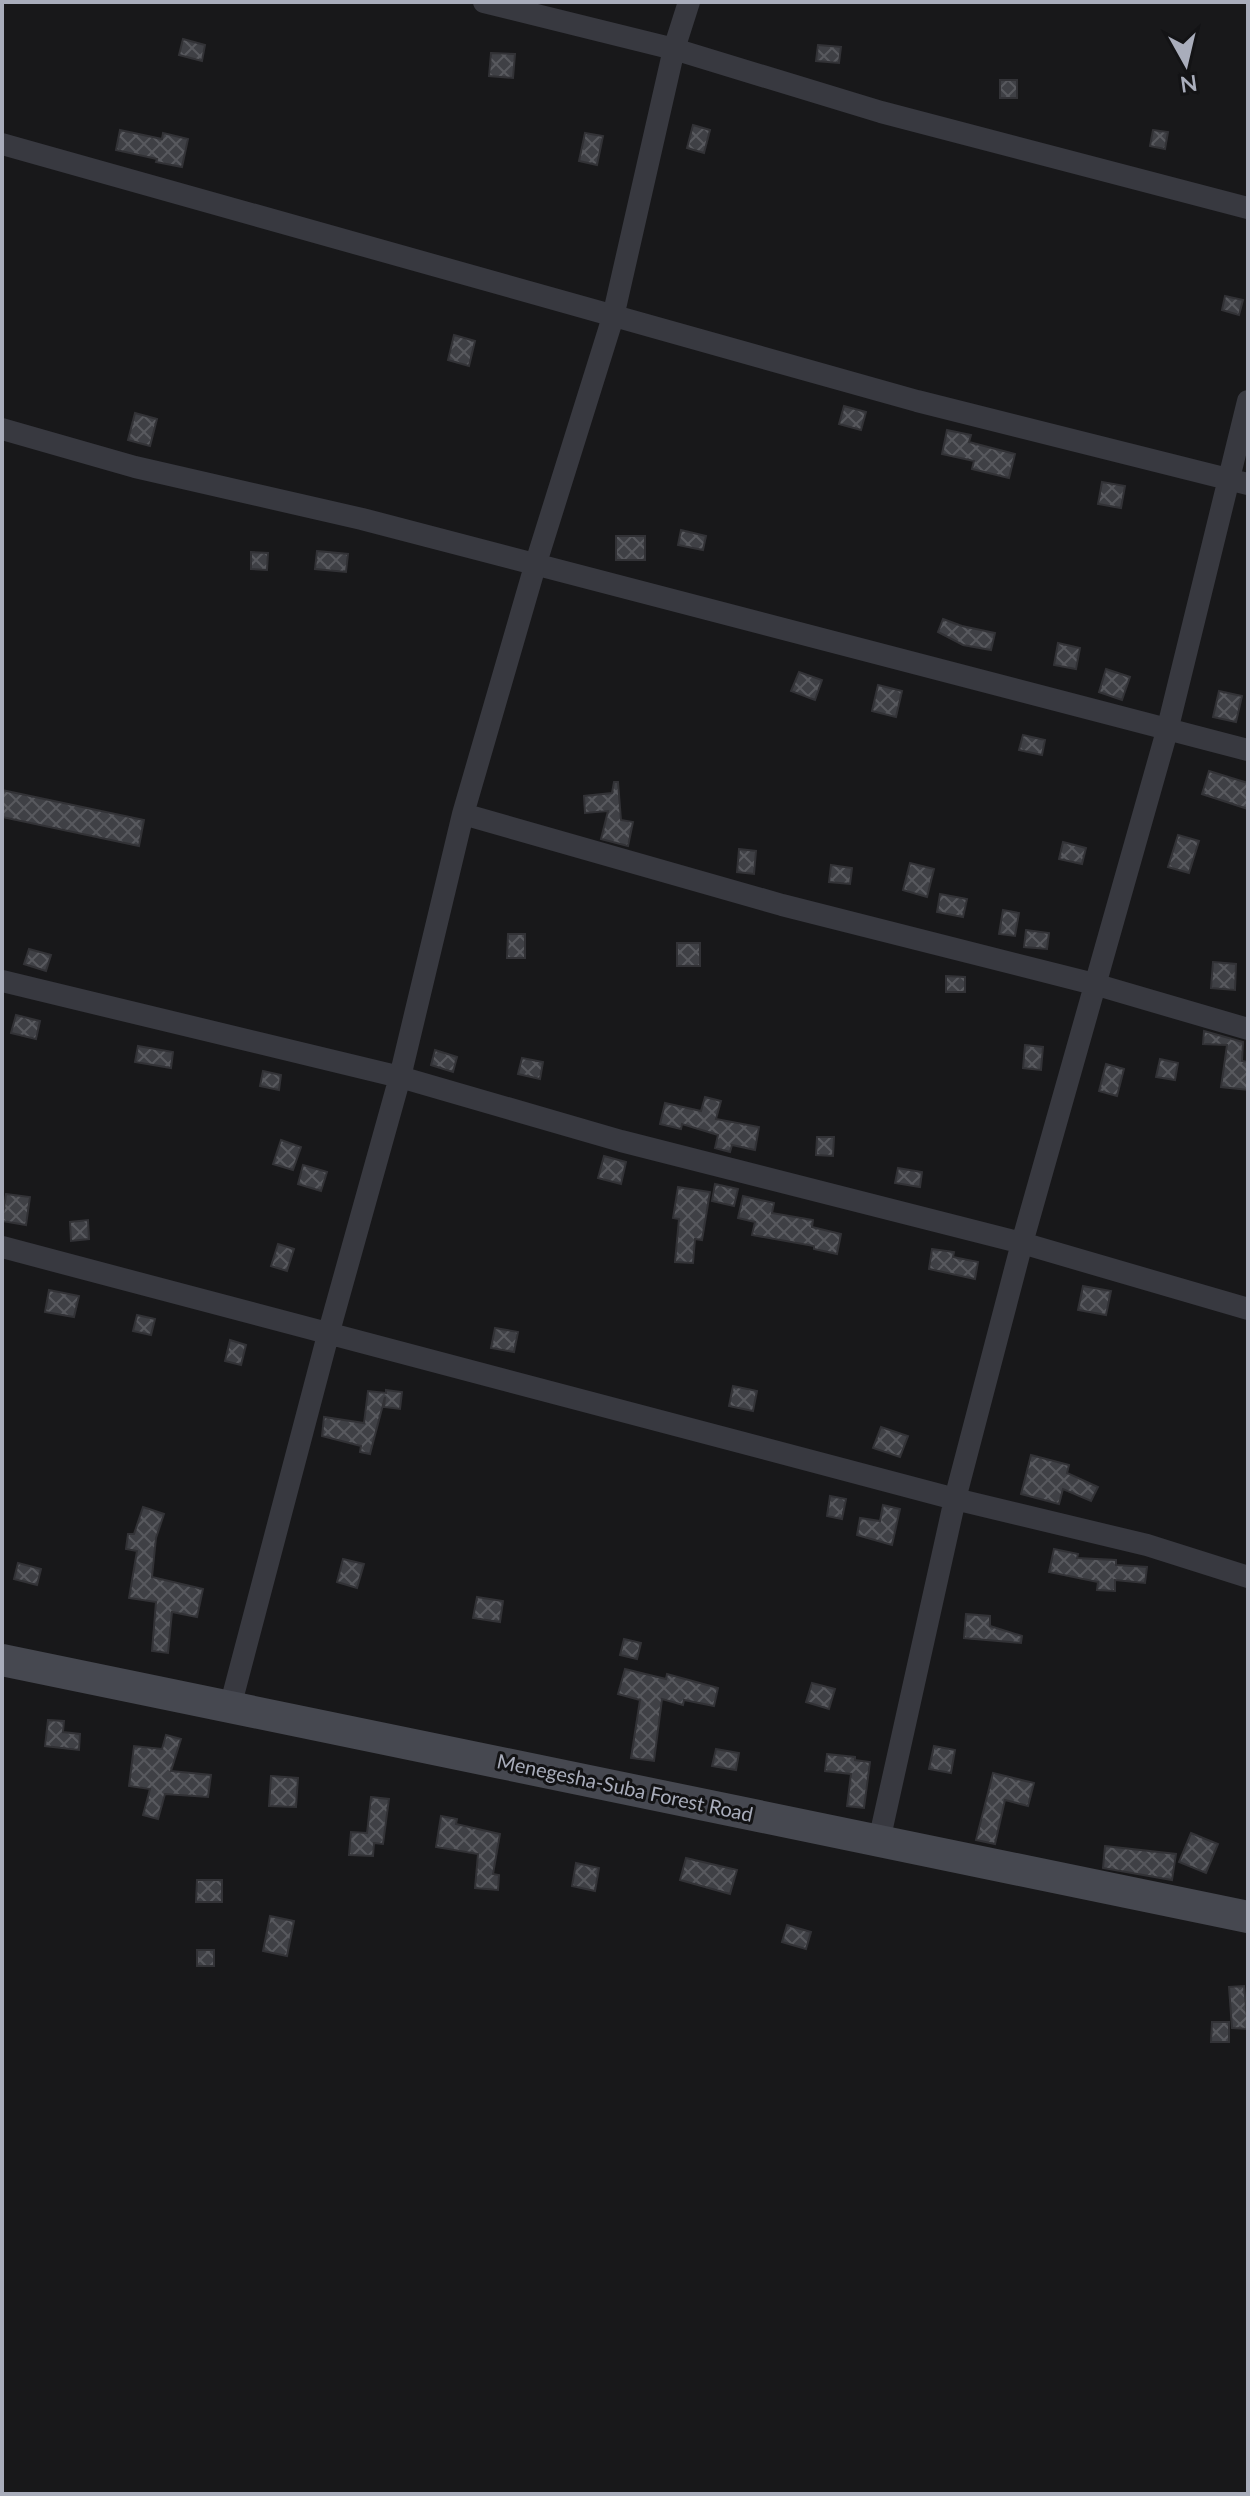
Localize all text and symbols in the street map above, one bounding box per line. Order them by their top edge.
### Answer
north arrow [1146,24,1226,104]
text: N [1179,70,1199,99]
street label: Menegesha-Suba Forest Road [495,1748,755,1826]

